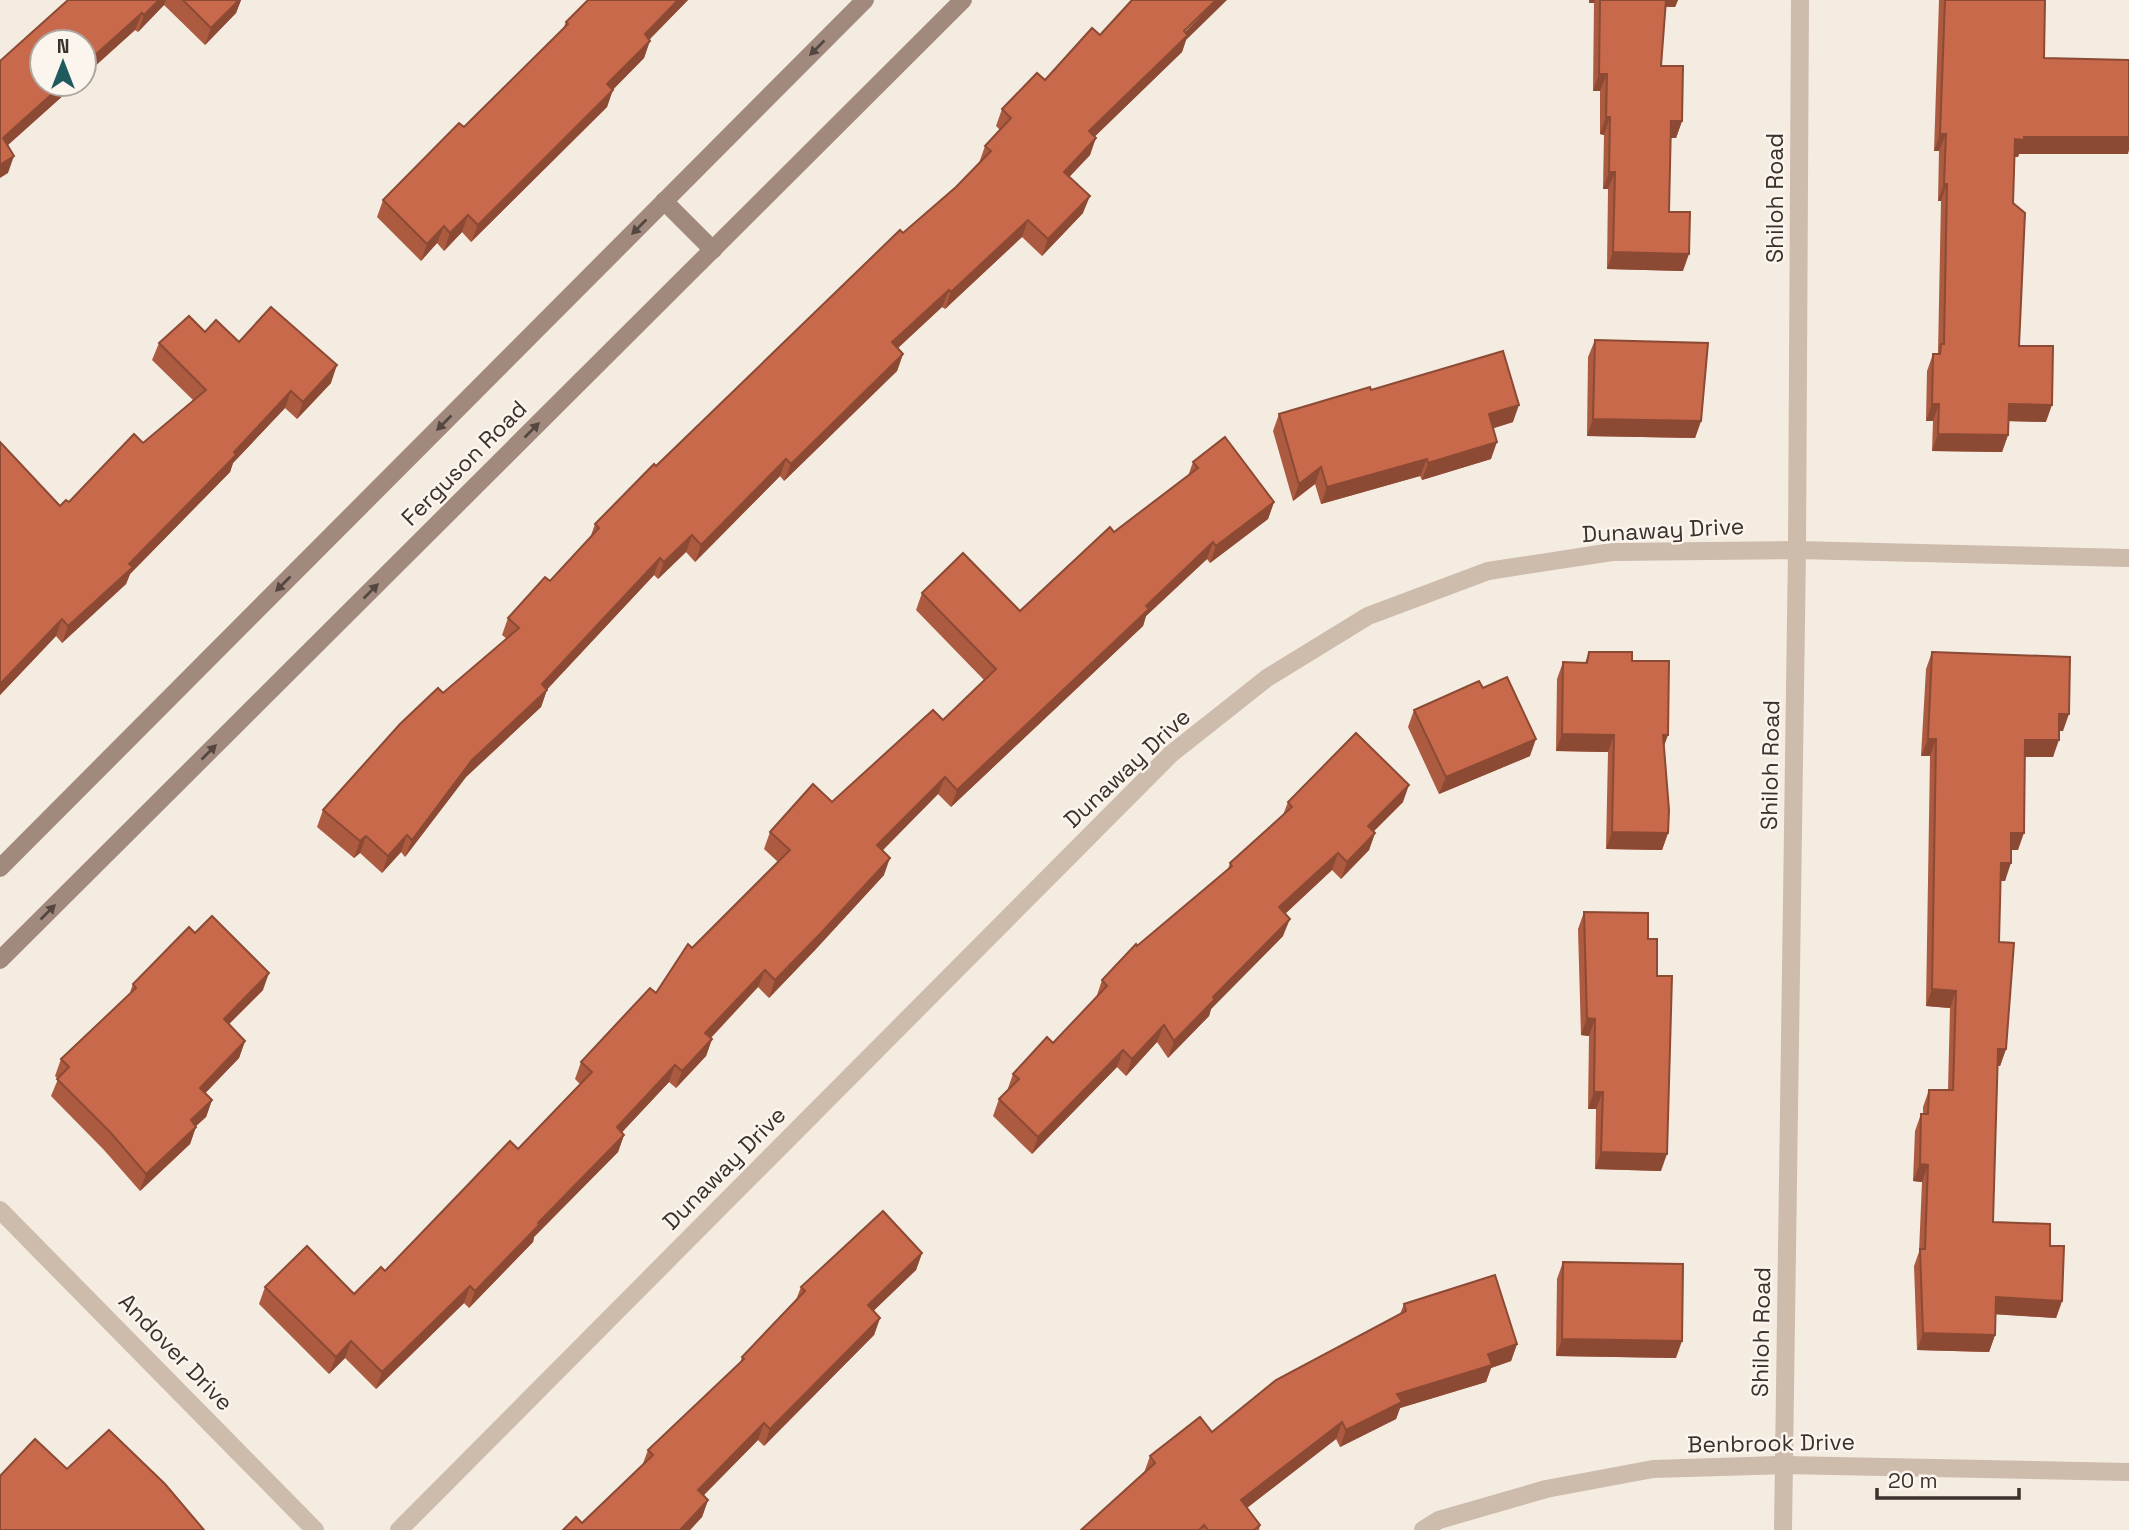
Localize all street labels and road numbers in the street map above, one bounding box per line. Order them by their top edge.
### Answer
street label: Shiloh Road [1760,133,1790,263]
street label: Ferguson Road [395,394,533,532]
street label: Dunaway Drive [1581,511,1745,549]
street label: Shiloh Road [1754,700,1786,830]
street label: Dunaway Drive [1057,702,1197,834]
street label: Dunaway Drive [656,1100,792,1236]
street label: Shiloh Road [1745,1267,1777,1397]
street label: Andover Drive [112,1287,240,1417]
street label: Benbrook Drive [1687,1427,1855,1459]

